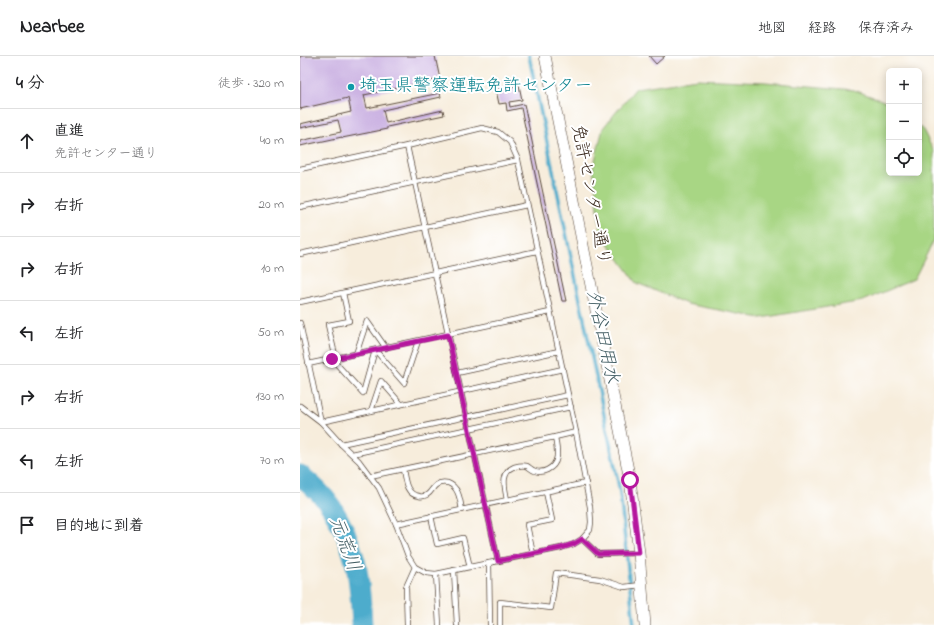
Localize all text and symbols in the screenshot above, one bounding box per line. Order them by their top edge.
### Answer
text: Nearbee [20,14,85,41]
text: 地図 [758,18,786,39]
text: 経路 [808,18,836,39]
text: 保存済み [858,18,914,39]
map controls [886,68,922,176]
button: + [886,68,922,104]
text: 4 分 [16,71,44,96]
text: 徒歩 · 320 m [218,74,284,93]
place label: 埼玉県警察運転免許センター [359,74,592,100]
marker: 埼玉県警察運転免許センター [346,82,356,92]
button: − [886,104,922,140]
text: 直進 [54,120,84,142]
street label: 免許センター通り [564,122,616,268]
icon: ahead [16,130,38,152]
text: 40 m [260,131,284,150]
button: locate [886,140,922,176]
text: 免許センター通り [54,144,157,163]
icon: right [16,194,38,216]
text: 右折 [54,195,84,217]
text: 20 m [259,195,284,214]
icon: right [16,258,38,280]
text: 右折 [54,259,84,281]
text: 10 m [261,259,284,278]
water label: 外谷田用水 [579,288,625,386]
icon: left [16,322,38,344]
text: 左折 [54,323,84,345]
text: 50 m [258,323,284,342]
route end [323,350,341,368]
icon: right [16,386,38,408]
text: 右折 [54,387,84,409]
text: 130 m [256,387,284,406]
icon: left [16,450,38,472]
text: 左折 [54,451,84,473]
text: 70 m [260,451,284,470]
route start [621,471,639,489]
water label: 元荒川 [322,513,366,575]
icon: arrive [16,514,38,536]
text: 目的地に到着 [54,515,144,537]

